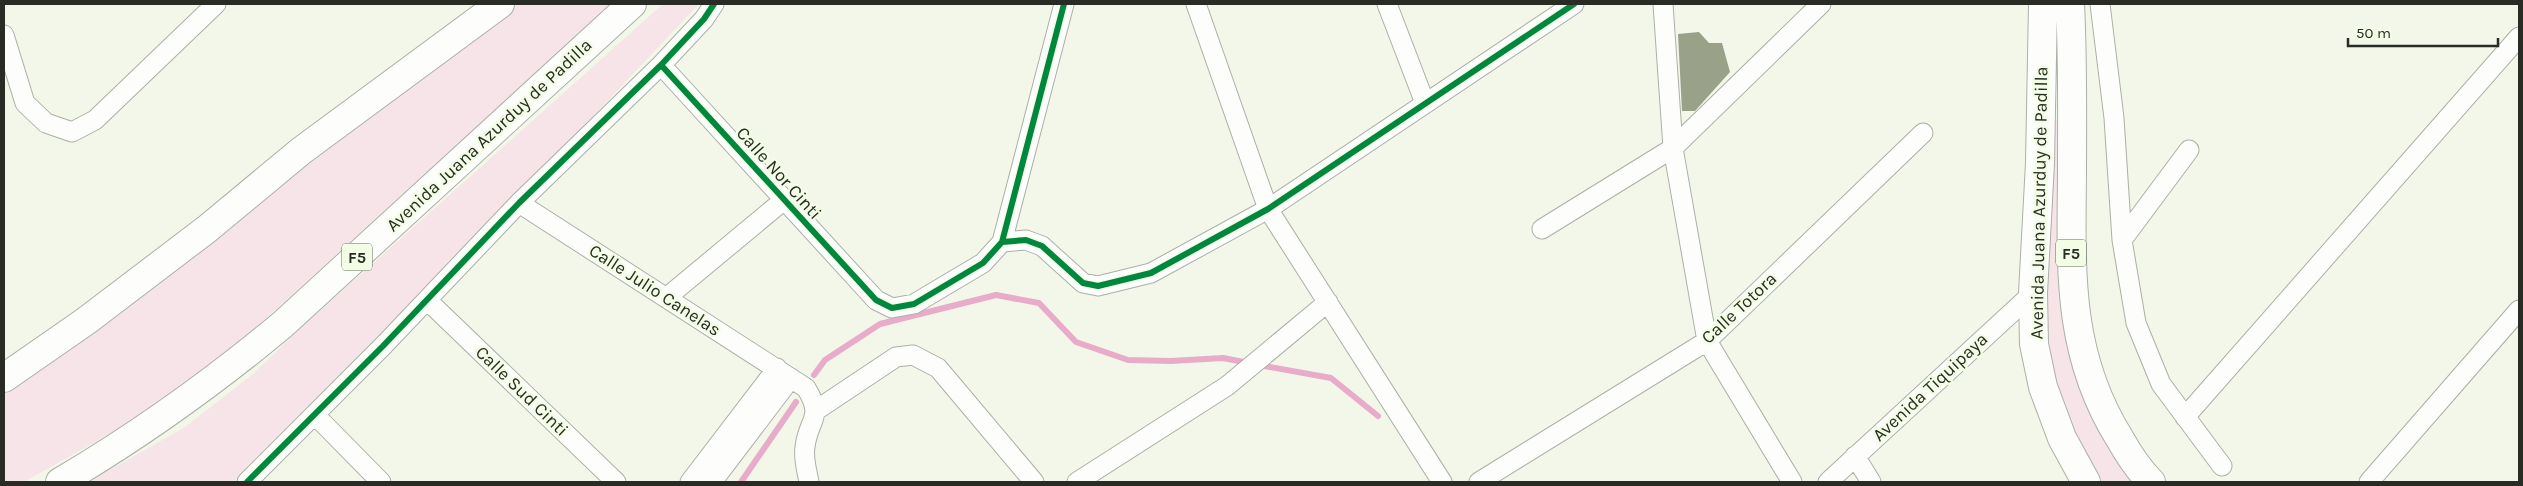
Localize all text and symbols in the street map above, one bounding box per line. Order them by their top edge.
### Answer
scale bar [2348,15,2498,47]
text: 50 m [2356,24,2391,42]
street label: Avenida Juana Azurduy de Padilla [382,34,596,236]
street label: Avenida Juana Azurduy de Padilla [2026,66,2052,340]
street label: Calle Nor Cinti [732,122,826,224]
street label: Calle Julio Canelas [585,239,725,341]
road number: F5 [2056,240,2086,266]
road number: F5 [342,243,372,270]
street label: Calle Totora [1697,268,1781,348]
street label: Avenida Tiquipaya [1868,328,1992,446]
street label: Calle Sud Cinti [471,341,573,441]

